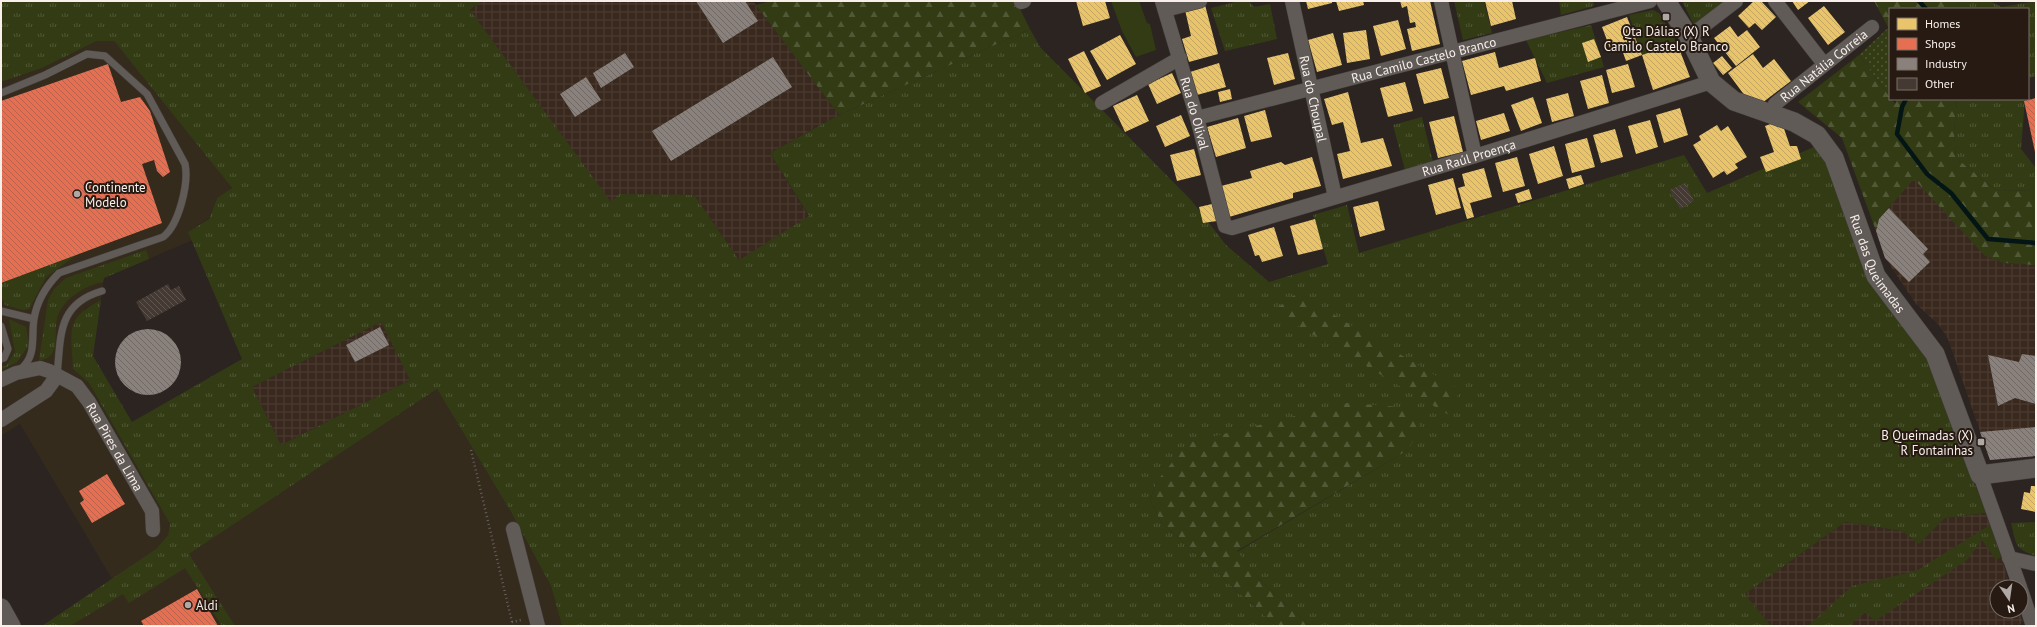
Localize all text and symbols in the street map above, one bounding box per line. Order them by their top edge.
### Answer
legend [1889,8,2029,100]
marker: Qta Dálias (X) R Camilo Castelo Branco [1661,12,1671,22]
text: Homes [1925,16,1960,31]
place label: Qta Dálias (X) R Camilo Castelo Branco [1604,23,1728,55]
street label: Rua Natália Correia [1776,25,1871,105]
street label: Rua Camilo Castelo Branco [1349,33,1498,86]
text: Shops [1925,36,1956,51]
street label: Rua do Choupal [1296,54,1331,144]
text: Industry [1925,56,1967,71]
street label: Rua do Olival [1177,75,1213,152]
text: Other [1925,76,1954,91]
street label: Rua Raúl Proença [1420,135,1518,180]
place label: Continente Modelo [85,179,146,211]
marker: Continente Modelo [72,189,82,199]
street label: Rua das Queimadas [1846,212,1909,316]
street label: Rua Pires da Lima [83,399,147,494]
place label: B Queimadas (X) R Fontainhas [1881,427,1973,459]
marker: B Queimadas (X) R Fontainhas [1976,437,1986,447]
north arrow [1989,579,2029,619]
place label: Aldi [196,597,218,614]
marker: Aldi [183,600,193,610]
text: N [2006,601,2016,616]

